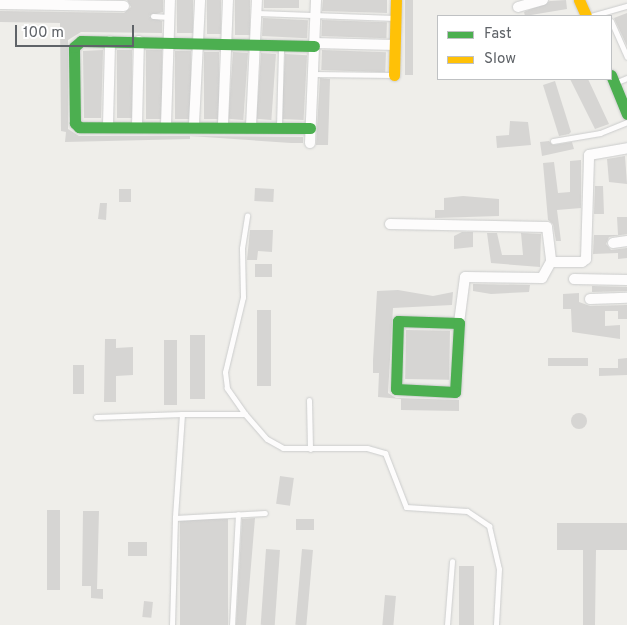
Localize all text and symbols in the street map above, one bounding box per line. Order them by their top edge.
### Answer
scale bar [18,15,136,47]
legend [437,15,612,80]
text: 100 m [23,24,64,43]
text: Fast [484,25,512,44]
text: Slow [484,50,516,69]

